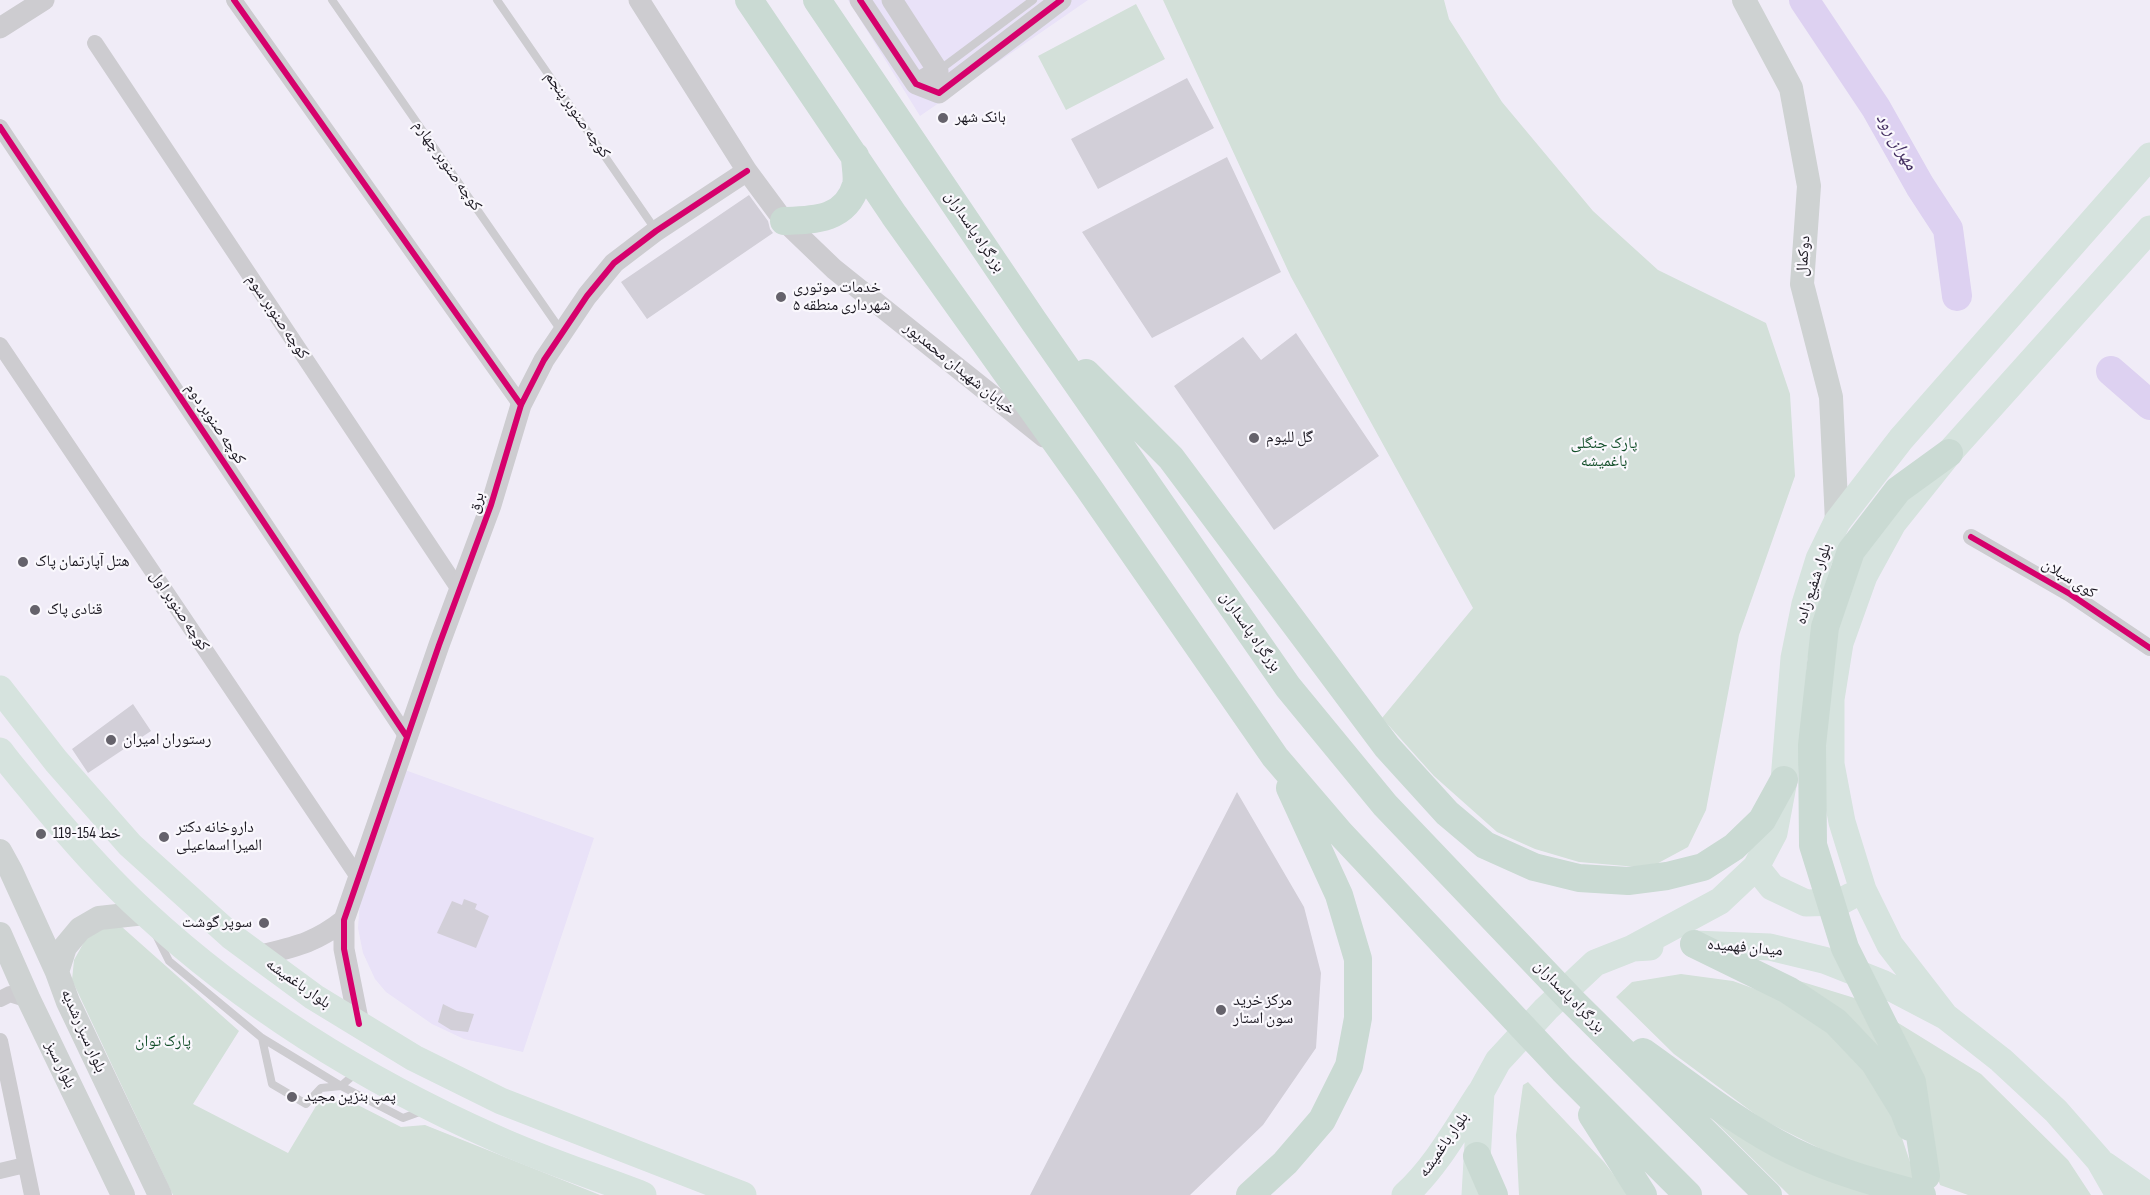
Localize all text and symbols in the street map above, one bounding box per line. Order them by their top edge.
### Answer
street label: کوچه صنوبر پنجم [540,68,614,162]
place label: بانک شهر [955,108,1006,128]
water label: مهران رود [1871,110,1921,174]
marker: بانک شهر [936,111,950,125]
street label: کوچه صنوبر چهارم [409,117,485,215]
street label: بزرگراه پاسداران [940,188,1008,276]
street label: دوکمال [1793,235,1815,277]
street label: کوچه صنوبر سوم [242,271,312,363]
place label: خدمات موتوری شهرداری منطقه ۵ [793,278,890,316]
marker: خدمات موتوری شهرداری منطقه ۵ [774,290,788,304]
street label: خیابان شهیدان محمدپور [900,318,1018,420]
street label: کوچه صنوبر دوم [181,380,249,468]
place label: گل للیوم [1266,428,1313,448]
marker: گل للیوم [1247,431,1261,445]
park label: پارک جنگلی باغمیشه [1571,434,1637,472]
street label: برق [465,490,489,516]
street label: بلوار شفیع زاده [1792,541,1836,627]
place label: هتل آپارتمان پاک [35,552,130,572]
marker: هتل آپارتمان پاک [16,555,30,569]
street label: کوی سبلان [2038,555,2100,603]
street label: کوچه صنوبر اول [145,567,213,655]
street label: بزرگراه پاسداران [1215,588,1285,676]
place label: قنادی پاک [47,600,103,620]
marker: قنادی پاک [28,603,42,617]
place label: رستوران امیران [123,730,211,750]
marker: رستوران امیران [104,733,118,747]
place label: داروخانه دکتر المیرا اسماعیلی [176,818,262,856]
place label: خط 154-119 [53,824,121,844]
marker: خط 154-119 [34,827,48,841]
marker: داروخانه دکتر المیرا اسماعیلی [157,830,171,844]
place label: سوپر گوشت [182,913,252,933]
marker: سوپر گوشت [257,916,271,930]
street label: میدان فهمیده [1706,935,1784,961]
street label: بلوار باغمیشه [262,955,334,1013]
street label: بزرگراه پاسداران [1530,957,1608,1037]
street label: بلوار سبز رشدیه [56,986,110,1076]
place label: مرکز خرید سون استار [1233,991,1293,1029]
marker: مرکز خرید سون استار [1214,1003,1228,1017]
park label: پارک توان [135,1032,191,1052]
street label: بلوار سبز [40,1038,80,1092]
place label: پمپ بنزین مجید [304,1087,396,1107]
marker: پمپ بنزین مجید [285,1090,299,1104]
street label: بلوار باغمیشه [1415,1109,1473,1181]

